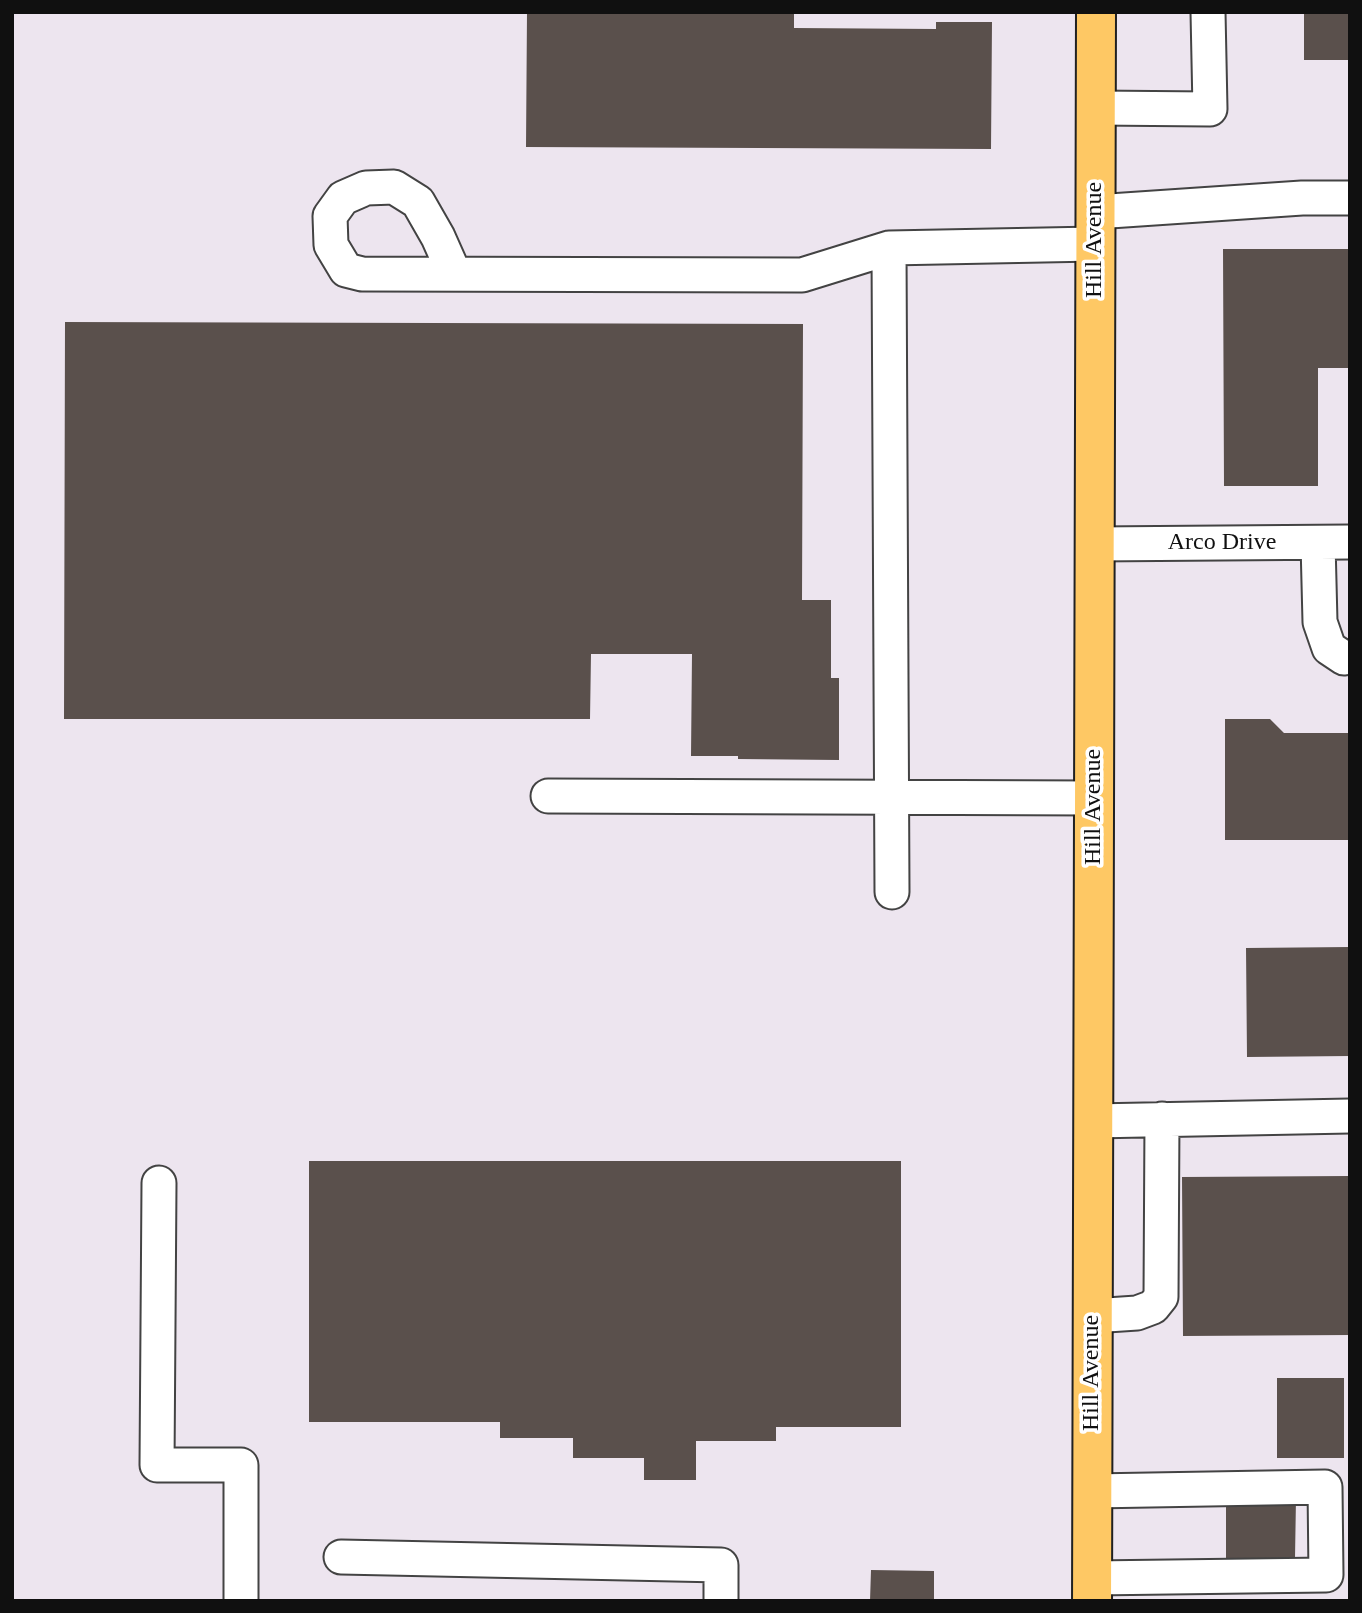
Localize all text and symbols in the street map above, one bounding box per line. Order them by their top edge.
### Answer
street label: Hill Avenue [1081,182,1109,298]
street label: Arco Drive [1168,529,1276,557]
street label: Hill Avenue [1080,749,1108,865]
street label: Hill Avenue [1078,1315,1106,1431]

